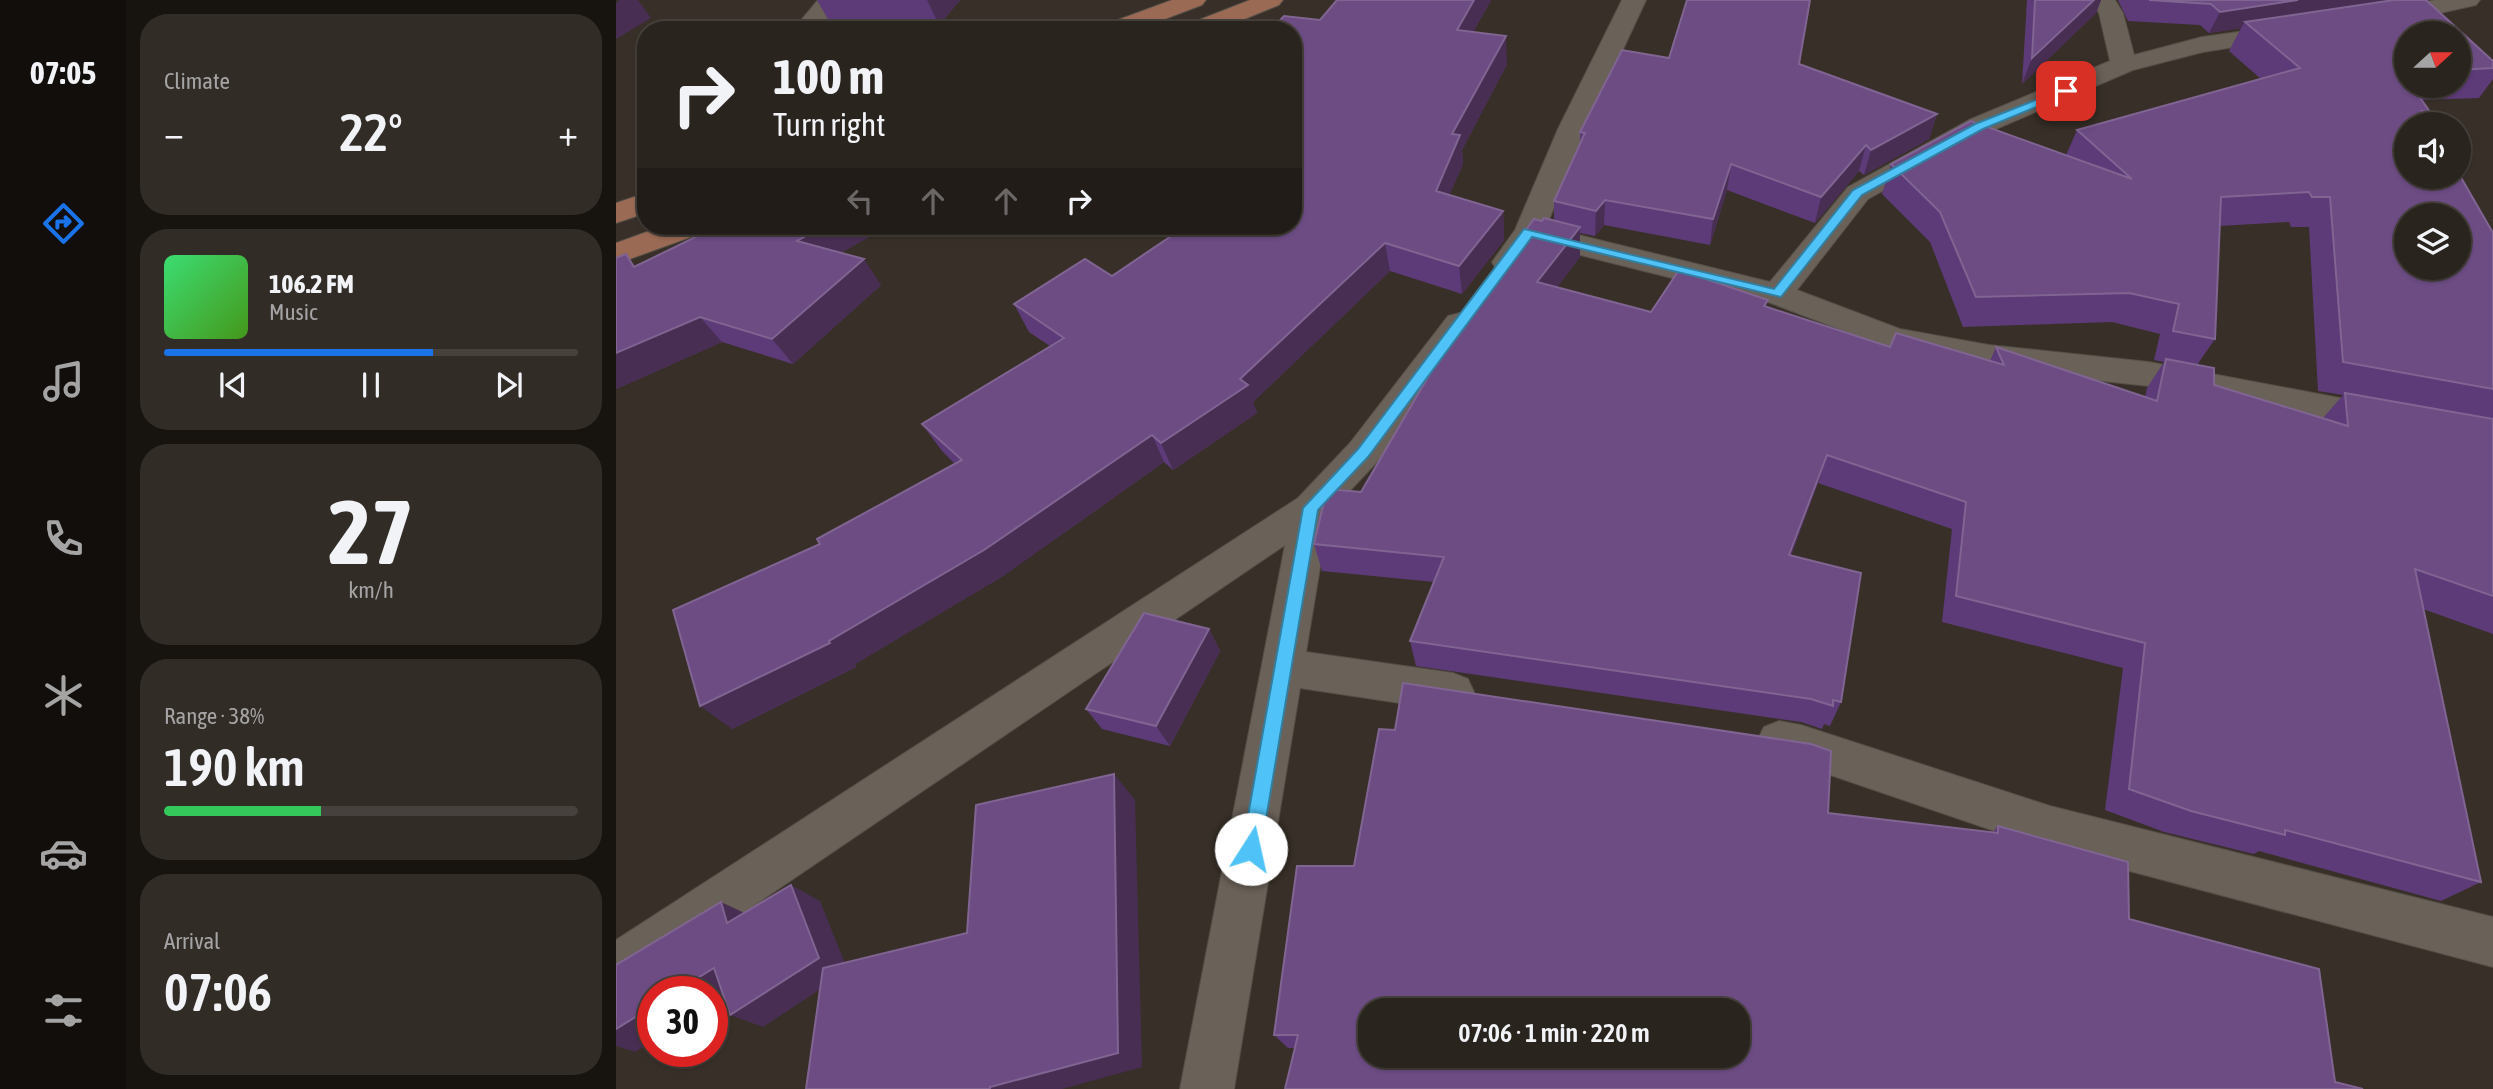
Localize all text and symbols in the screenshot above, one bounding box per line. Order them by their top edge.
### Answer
north arrow [2394,21,2471,98]
map controls [2394,21,2471,280]
text: 100 m [773,48,884,104]
icon: right [658,49,749,140]
text: 07:05 [30,54,96,91]
pin [2036,61,2096,121]
text: Climate [164,68,230,94]
icon: arrive [2047,72,2085,110]
text: 22° [339,102,403,162]
text: Turn right [773,106,886,143]
text: − [164,111,184,154]
text: + [558,111,578,154]
button: sound [2394,112,2471,189]
icon: left [841,182,879,220]
icon: ahead [914,182,952,220]
icon: ahead [987,182,1025,220]
icon: right [1060,182,1098,220]
icon: directions [39,199,88,248]
button: layers [2394,203,2471,280]
text: 106.2 FM [269,269,354,299]
text: Music [269,299,317,325]
icon: music [39,357,88,406]
icon: previous [214,366,252,404]
icon: pause [352,366,390,404]
icon: next [490,366,528,404]
text: 27 [328,479,414,583]
icon: phone [39,514,88,563]
text: km/h [348,577,394,603]
icon: climate [39,671,88,720]
text: Range · 38% [164,703,264,729]
text: 190 km [164,737,305,797]
position arrow [1214,812,1288,886]
icon: car [39,829,88,878]
text: Arrival [164,928,220,954]
text: 07:06 [164,962,272,1022]
speed limit sign: 30 [637,976,728,1067]
icon: filters [39,986,88,1035]
text: 07:06 · 1 min · 220 m [1458,1018,1650,1048]

